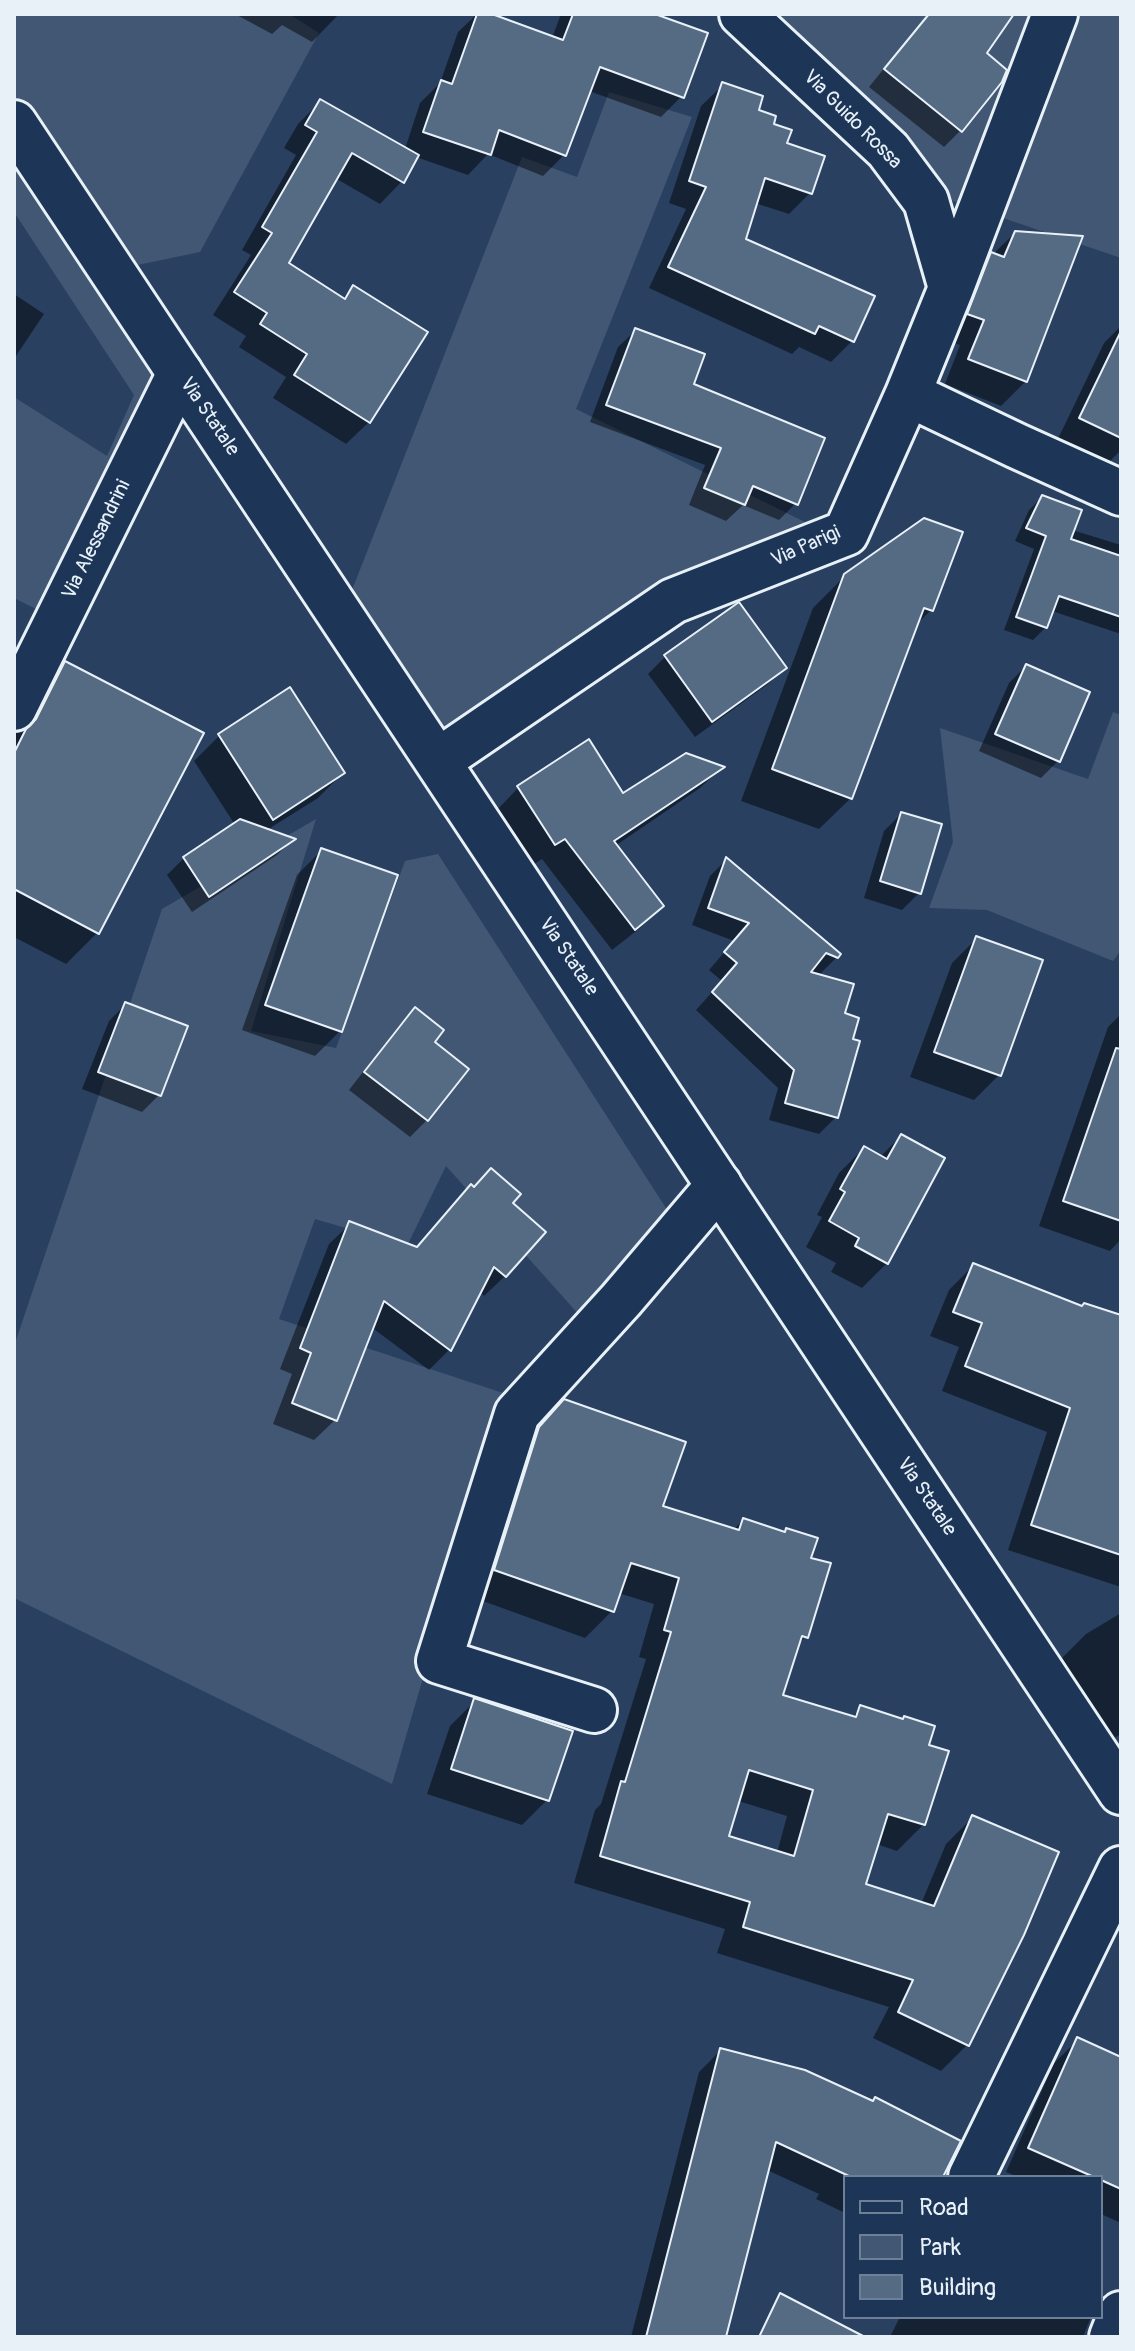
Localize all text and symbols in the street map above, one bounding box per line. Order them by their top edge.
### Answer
street label: Via Guido Rossa [798,66,906,174]
street label: Via Statale [174,373,244,461]
street label: Via Alessandrini [58,476,136,604]
street label: Via Parigi [768,521,844,573]
street label: Via Statale [533,913,603,1001]
street label: Via Statale [891,1453,961,1541]
legend [843,2175,1103,2319]
text: Road [919,2193,969,2222]
text: Park [919,2233,961,2262]
text: Building [919,2273,996,2302]

